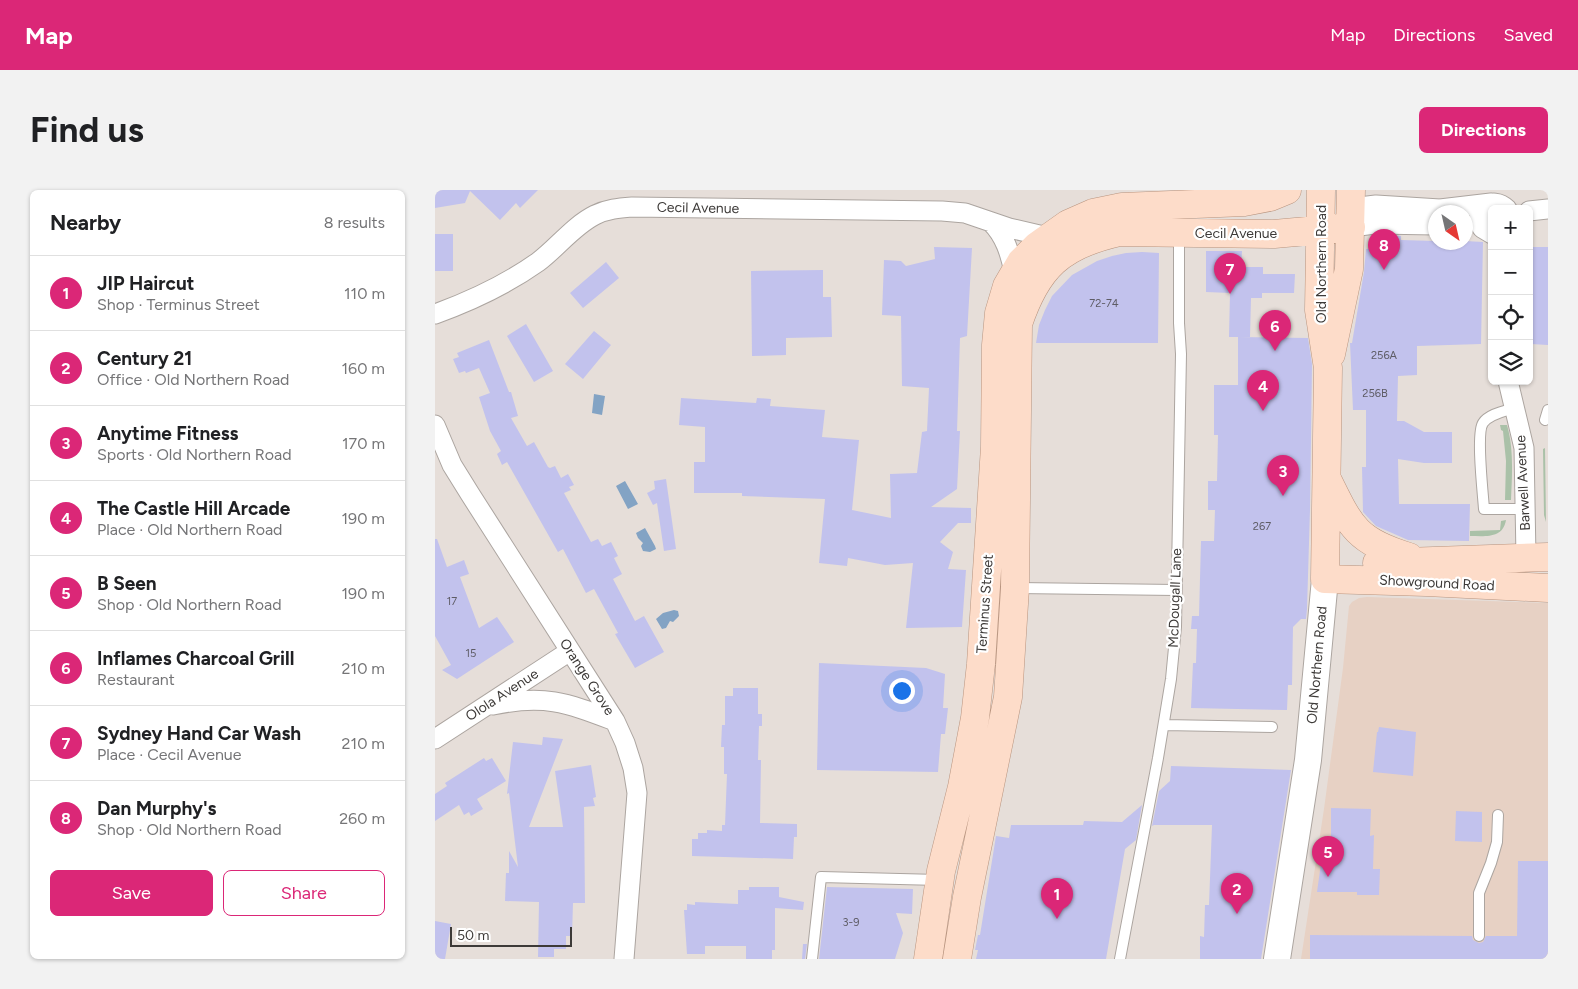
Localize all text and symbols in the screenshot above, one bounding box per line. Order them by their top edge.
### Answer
text: Map [25,21,73,50]
text: Map [1330,24,1365,46]
text: Directions [1393,24,1475,46]
text: Saved [1503,24,1553,46]
button: Directions [1419,107,1548,153]
text: Find us [30,109,144,151]
street label: Cecil Avenue [657,199,740,217]
street label: Old Northern Road [1313,205,1330,323]
north arrow [1428,205,1473,250]
map controls [1488,205,1533,385]
button: + [1488,205,1533,250]
text: Nearby [50,210,121,235]
text: 8 results [324,213,385,232]
street label: Cecil Avenue [1195,225,1278,242]
pin: 8 [1368,229,1400,270]
button: − [1488,250,1533,295]
pin: 7 [1214,253,1246,294]
text: JIP Haircut [97,272,194,295]
text: 1 [63,284,69,303]
text: 110 m [344,284,385,303]
text: Shop · Terminus Street [97,295,260,314]
button: locate [1488,295,1533,340]
house number: 72-74 [1089,297,1119,310]
pin: 6 [1259,310,1291,351]
button: layers [1488,340,1533,385]
text: Century 21 [97,347,192,370]
house number: 256A [1371,349,1398,362]
text: 2 [61,359,71,378]
text: 160 m [342,359,385,378]
text: Office · Old Northern Road [97,370,289,389]
pin: 4 [1247,370,1279,411]
house number: 256B [1362,387,1388,400]
text: Anytime Fitness [97,422,238,445]
text: 3 [62,434,70,453]
text: 170 m [342,434,385,453]
street label: Barwell Avenue [1512,434,1534,531]
text: Sports · Old Northern Road [97,445,292,464]
pin: 3 [1267,455,1299,496]
text: The Castle Hill Arcade [97,497,290,520]
text: 4 [61,509,71,528]
text: 190 m [342,509,385,528]
text: Place · Old Northern Road [97,520,282,539]
house number: 267 [1253,520,1271,533]
street label: McDougall Lane [1165,547,1185,648]
street label: Terminus Street [973,554,997,654]
street label: Showground Road [1379,571,1495,595]
text: B Seen [97,572,157,595]
text: 5 [61,584,71,603]
text: 190 m [342,584,385,603]
text: Shop · Old Northern Road [97,595,282,614]
house number: 17 [447,595,457,608]
street label: Old Northern Road [1303,605,1331,725]
street label: Orange Grove [556,635,618,719]
text: Inflames Charcoal Grill [97,647,294,670]
house number: 15 [466,647,476,660]
text: 6 [61,659,71,678]
text: 210 m [342,659,385,678]
street label: Olola Avenue [463,665,542,725]
text: Restaurant [97,670,175,689]
your location [889,678,915,704]
text: Sydney Hand Car Wash [97,722,301,745]
text: 7 [62,734,70,753]
text: 210 m [342,734,385,753]
text: Place · Cecil Avenue [97,745,242,764]
text: Dan Murphy's [97,797,216,820]
text: 8 [61,809,71,828]
text: 260 m [339,809,385,828]
text: Shop · Old Northern Road [97,820,282,839]
pin: 5 [1312,836,1344,877]
button: Save [50,870,213,916]
button: Share [223,870,385,916]
pin: 2 [1221,873,1253,914]
pin: 1 [1041,878,1073,919]
house number: 3-9 [843,916,859,929]
scale bar [450,924,573,947]
text: 50 m [457,927,489,944]

